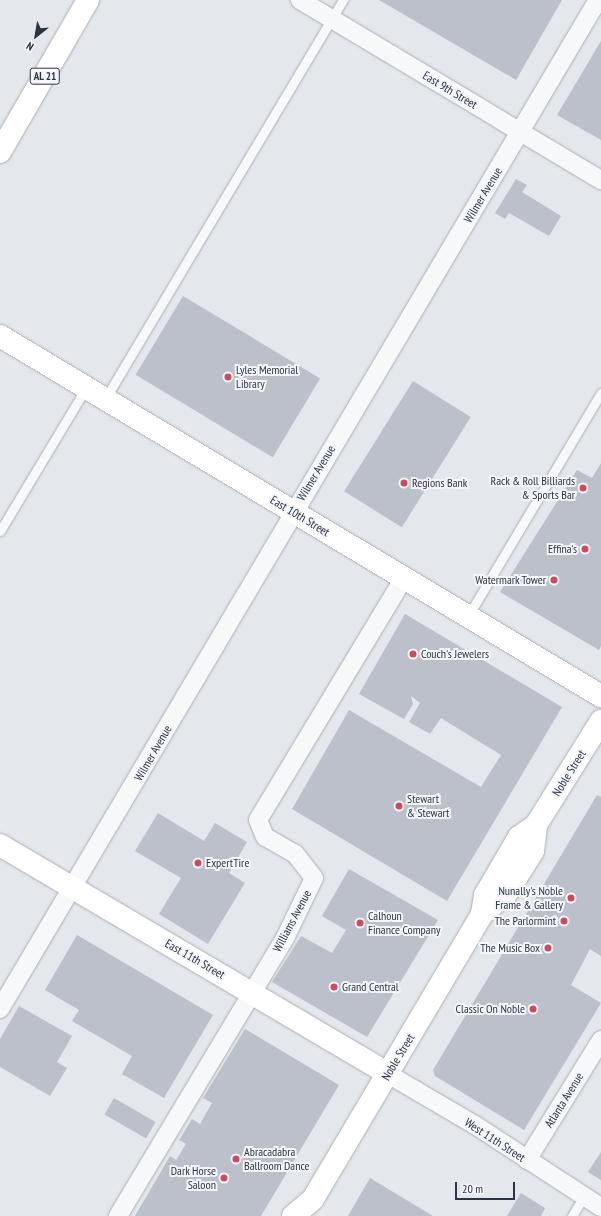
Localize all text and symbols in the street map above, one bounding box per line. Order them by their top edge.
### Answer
north arrow [16,16,56,56]
text: N [24,39,36,54]
road number: AL 21 [29,67,61,85]
street label: East 9th Street [420,68,480,112]
street label: Wilmer Avenue [461,165,505,225]
place label: Lyles Memorial Library [236,363,298,391]
marker: Lyles Memorial Library [223,372,233,382]
street label: Wilmer Avenue [294,443,338,503]
place label: Rack & Roll Billiards & Sports Bar [490,474,575,502]
place label: Regions Bank [412,476,467,490]
marker: Regions Bank [399,478,409,488]
marker: Rack & Roll Billiards & Sports Bar [578,483,588,493]
street label: East 10th Street [268,493,332,539]
place label: Effina's [548,542,577,556]
marker: Effina's [580,544,590,554]
place label: Watermark Tower [475,573,546,587]
marker: Watermark Tower [549,575,559,585]
place label: Couch's Jewelers [421,647,489,661]
marker: Couch's Jewelers [408,649,418,659]
street label: Wilmer Avenue [131,722,175,784]
street label: Noble Street [549,747,589,799]
place label: Stewart & Stewart [407,792,449,820]
marker: Stewart & Stewart [394,801,404,811]
place label: ExpertTire [206,856,249,870]
marker: ExpertTire [193,858,203,868]
place label: Nunally's Noble Frame & Gallery [495,884,563,912]
street label: Williams Avenue [270,887,314,955]
marker: Nunally's Noble Frame & Gallery [566,893,576,903]
place label: Calhoun Finance Company [368,909,440,937]
place label: The Parlormint [494,914,556,928]
marker: The Parlormint [559,916,569,926]
marker: Calhoun Finance Company [355,918,365,928]
street label: East 11th Street [163,936,227,982]
place label: The Music Box [480,941,540,955]
marker: The Music Box [543,943,553,953]
place label: Grand Central [342,980,399,994]
marker: Grand Central [329,982,339,992]
place label: Classic On Noble [455,1002,525,1016]
marker: Classic On Noble [528,1004,538,1014]
street label: Noble Street [378,1031,418,1083]
street label: Atlanta Avenue [541,1070,587,1130]
street label: West 11th Street [462,1115,528,1165]
place label: Abracadabra Ballroom Dance [244,1145,309,1173]
marker: Abracadabra Ballroom Dance [231,1154,241,1164]
place label: Dark Horse Saloon [170,1164,216,1192]
marker: Dark Horse Saloon [219,1173,229,1183]
scale bar [457,1174,517,1200]
text: 20 m [462,1181,483,1196]

